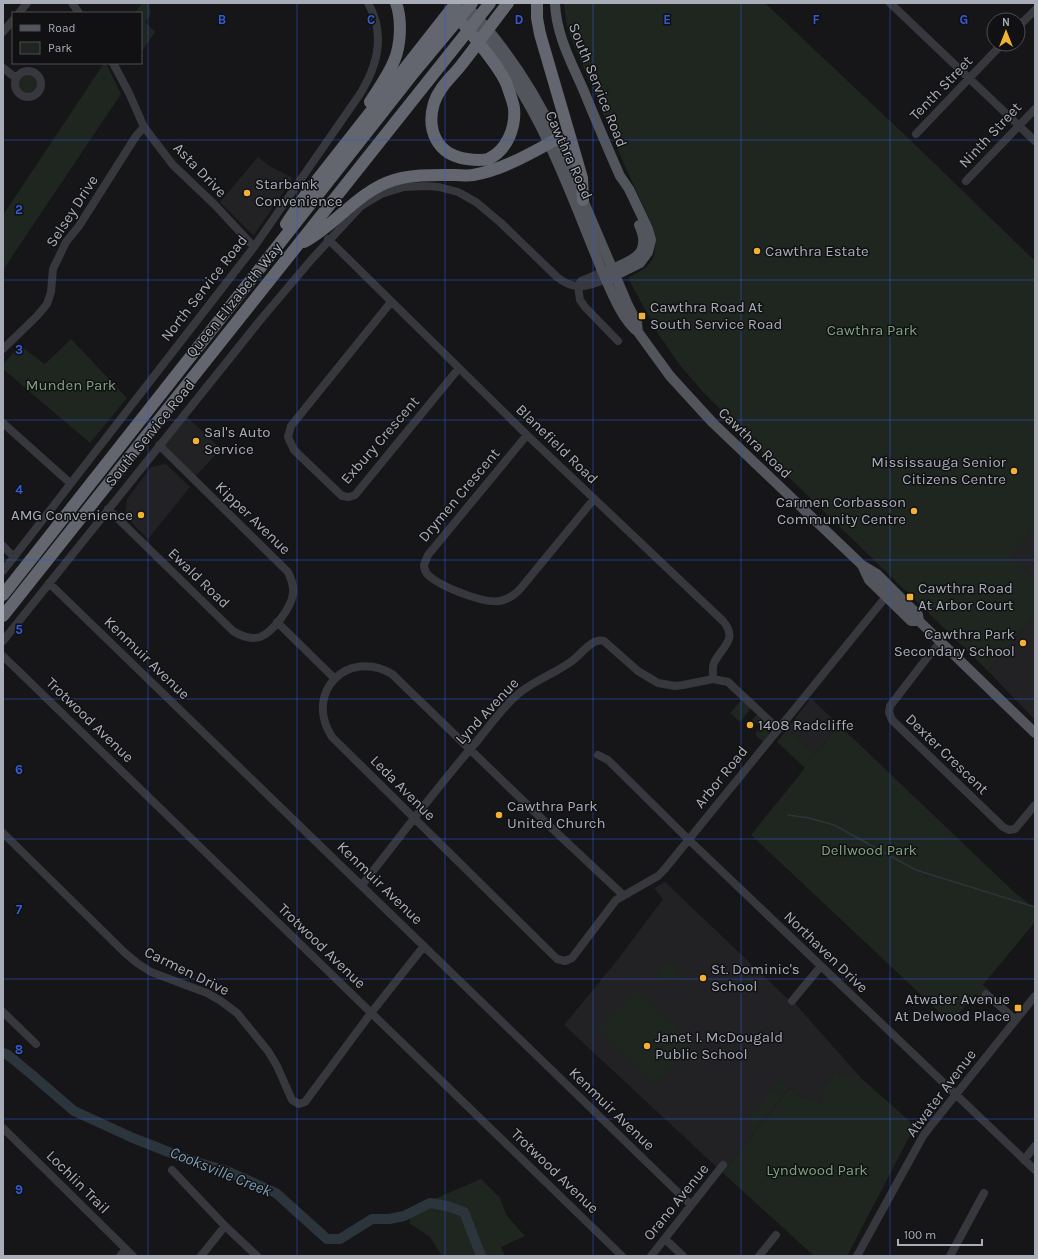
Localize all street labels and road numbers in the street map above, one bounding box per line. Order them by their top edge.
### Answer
street label: South Service Road [565,20,631,150]
street label: Tenth Street [906,52,976,124]
street label: Ninth Street [955,98,1025,172]
street label: Cawthra Road [541,108,597,202]
street label: Asta Drive [170,139,230,201]
street label: Selsey Drive [42,172,102,250]
street label: North Service Road [157,231,251,345]
street label: Queen Elizabeth Way [182,239,286,361]
street label: South Service Road [101,376,199,490]
street label: Exbury Crescent [337,392,423,488]
street label: Blanefield Road [512,400,602,488]
street label: Cawthra Road [715,404,795,482]
street label: Drymen Crescent [415,444,504,546]
street label: Kipper Avenue [212,478,294,558]
street label: Ewald Road [164,544,234,612]
street label: Kenmuir Avenue [101,613,193,703]
street label: Trotwood Avenue [42,674,138,766]
street label: Lynd Avenue [452,674,522,748]
street label: Dexter Crescent [902,710,992,798]
street label: Arbor Road [691,742,751,812]
street label: Leda Avenue [367,752,439,824]
street label: Kenmuir Avenue [334,838,426,928]
street label: Trotwood Avenue [274,900,370,992]
street label: Northaven Drive [780,907,872,997]
street label: Carmen Drive [142,943,232,999]
street label: Atwater Avenue [902,1046,980,1140]
street label: Kenmuir Avenue [566,1064,658,1154]
street label: Trotwood Avenue [507,1125,603,1217]
street label: Lochlin Trail [43,1147,113,1217]
street label: Orano Avenue [640,1160,712,1244]

